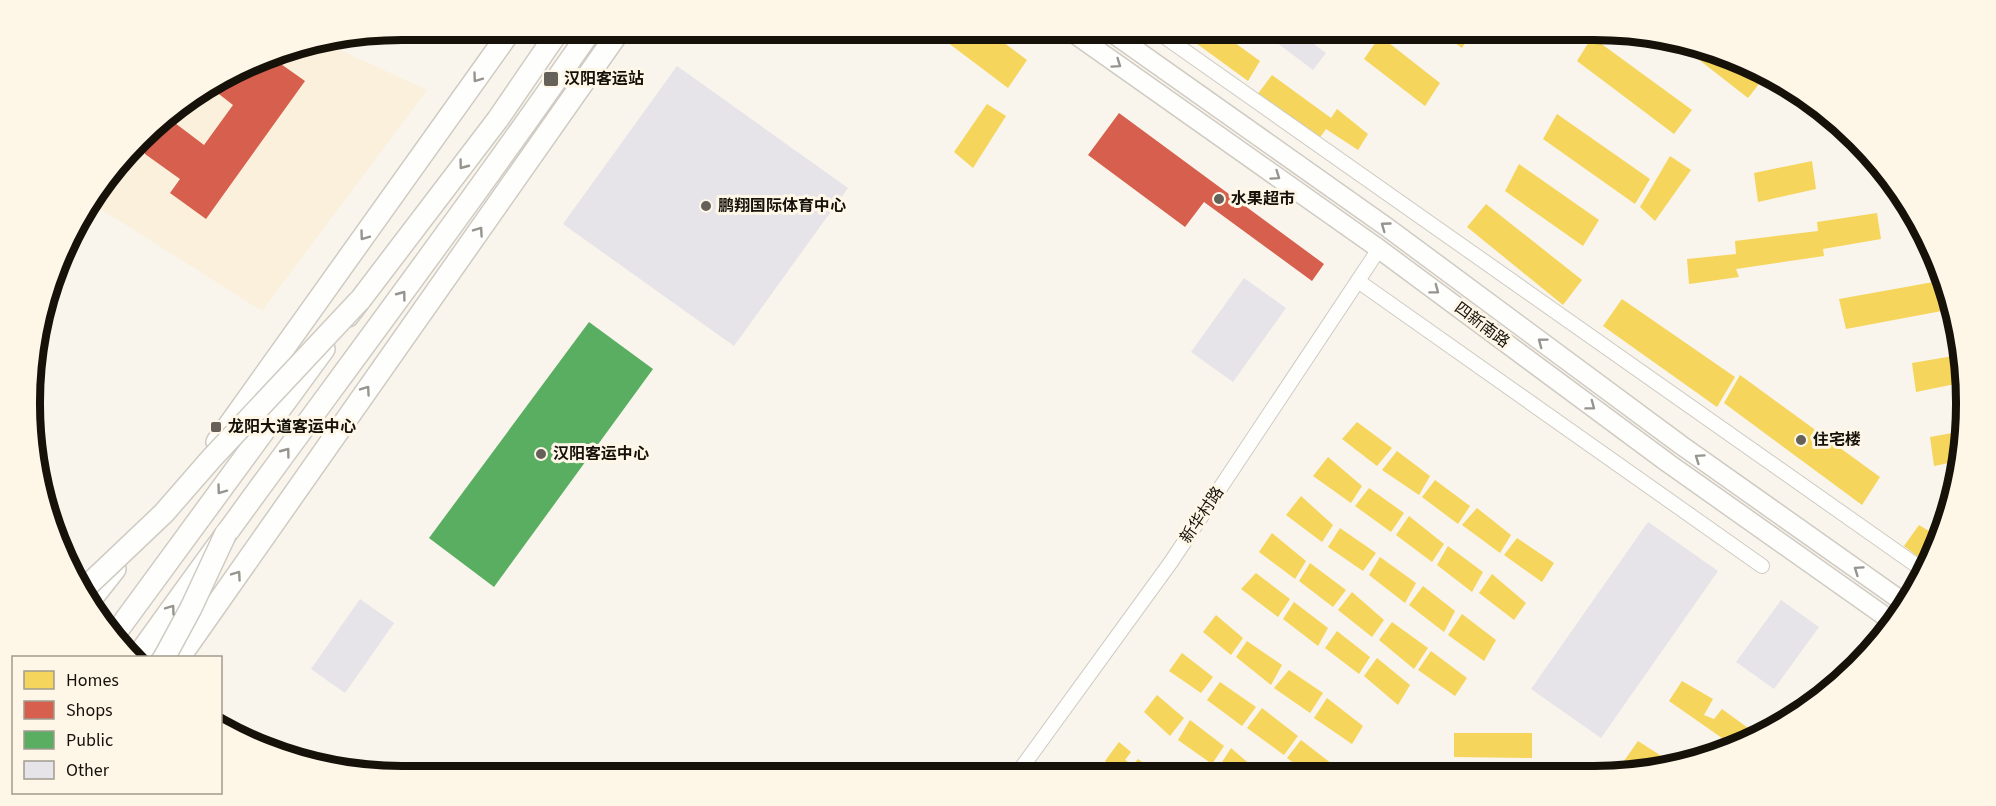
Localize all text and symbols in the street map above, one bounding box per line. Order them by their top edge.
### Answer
one-way arrow [1110,57,1121,68]
place label: 汉阳客运站 [564,68,644,90]
marker: 汉阳客运站 [542,70,560,88]
one-way arrow [474,71,485,82]
one-way arrow [459,159,470,170]
one-way arrow [1270,169,1281,180]
place label: 水果超市 [1231,188,1295,210]
marker: 水果超市 [1212,192,1226,206]
place label: 鹏翔国际体育中心 [718,195,846,217]
marker: 鹏翔国际体育中心 [699,199,713,213]
one-way arrow [1381,222,1392,233]
one-way arrow [472,226,483,237]
one-way arrow [360,230,371,241]
one-way arrow [1428,283,1439,294]
one-way arrow [394,291,405,302]
street label: 四新南路 [1450,297,1514,353]
one-way arrow [1537,339,1548,350]
one-way arrow [359,386,370,397]
one-way arrow [1585,399,1596,410]
place label: 龙阳大道客运中心 [228,416,356,438]
marker: 龙阳大道客运中心 [209,420,223,434]
place label: 住宅楼 [1813,429,1861,451]
marker: 住宅楼 [1794,433,1808,447]
place label: 汉阳客运中心 [553,443,649,465]
one-way arrow [278,447,289,458]
marker: 汉阳客运中心 [534,447,548,461]
one-way arrow [1695,454,1706,465]
street label: 新华村路 [1175,482,1229,548]
one-way arrow [217,483,228,494]
one-way arrow [1854,566,1865,577]
one-way arrow [230,571,241,582]
one-way arrow [164,605,175,616]
legend [12,656,222,794]
text: Homes [66,668,119,693]
text: Shops [66,698,113,723]
text: Public [66,728,113,753]
text: Other [66,758,110,783]

